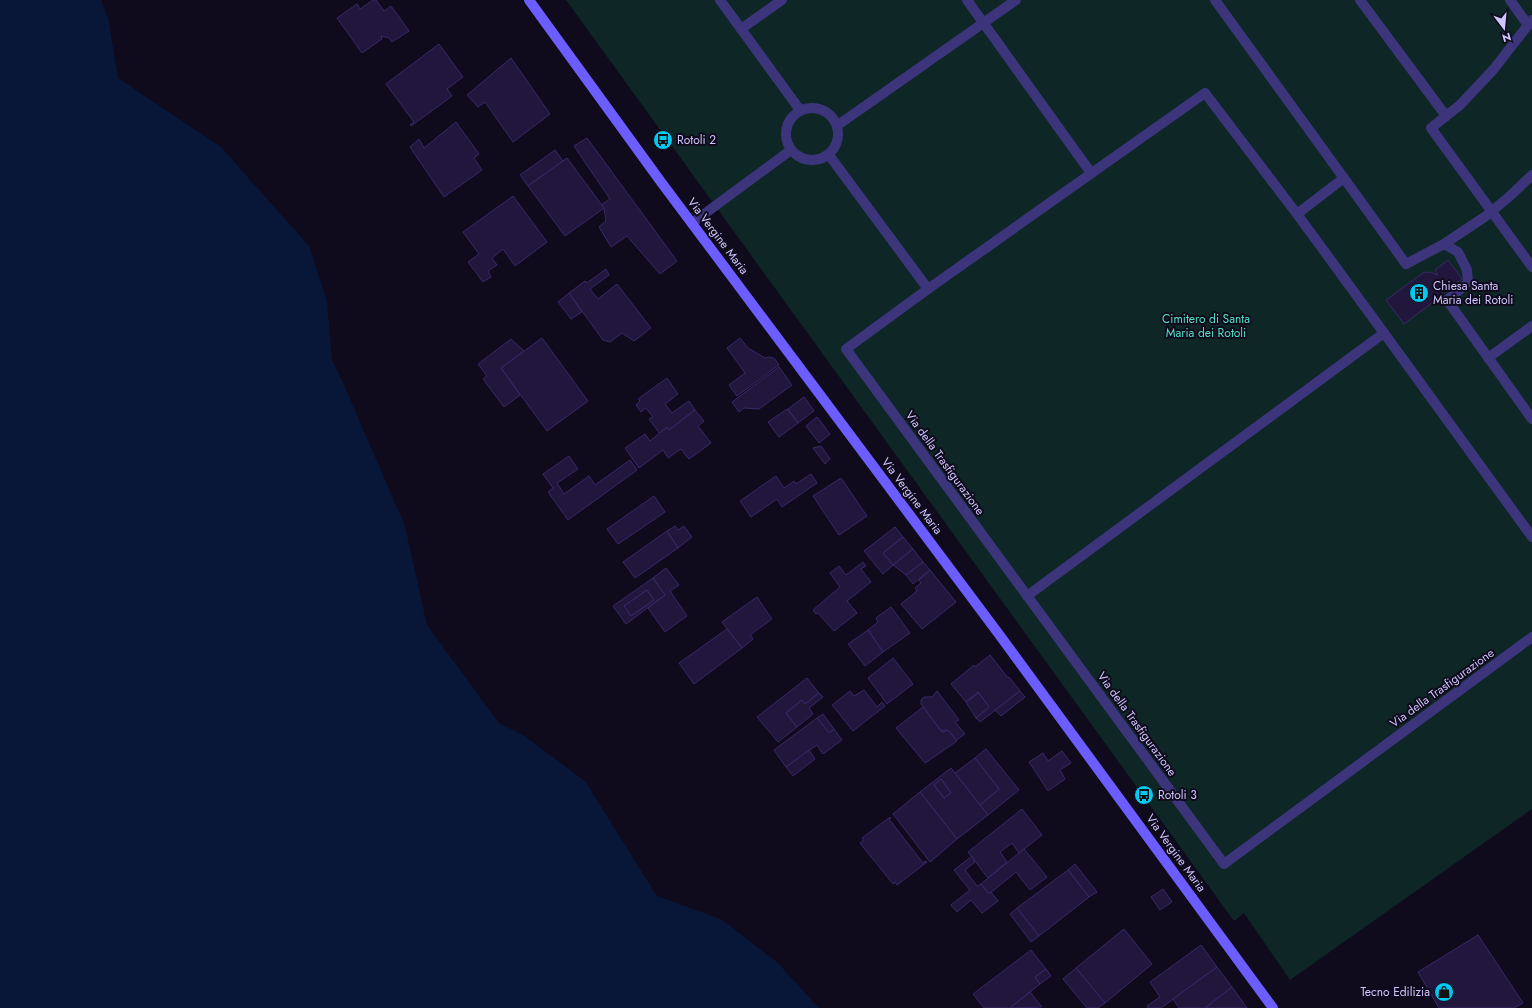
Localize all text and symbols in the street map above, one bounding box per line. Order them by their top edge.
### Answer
north arrow [1484,8,1524,48]
text: N [1500,29,1513,47]
bus stop icon: Rotoli 2 [652,129,674,151]
place label: Rotoli 2 [677,131,716,149]
street label: Via Vergine Maria [683,194,753,278]
place label: Chiesa Santa Maria dei Rotoli [1433,277,1513,309]
building icon: Chiesa Santa Maria dei Rotoli [1408,282,1430,304]
park label: Cimitero di Santa Maria dei Rotoli [1162,310,1250,342]
street label: Via della Trasfigurazione [901,407,989,519]
street label: Via Vergine Maria [877,454,947,538]
street label: Via della Trasfigurazione [1386,644,1498,732]
street label: Via della Trasfigurazione [1093,668,1181,780]
bus stop icon: Rotoli 3 [1133,784,1155,806]
place label: Rotoli 3 [1158,786,1197,804]
street label: Via Vergine Maria [1142,810,1210,896]
shop icon: Tecno Edilizia [1433,981,1455,1003]
place label: Tecno Edilizia [1360,983,1430,1001]

